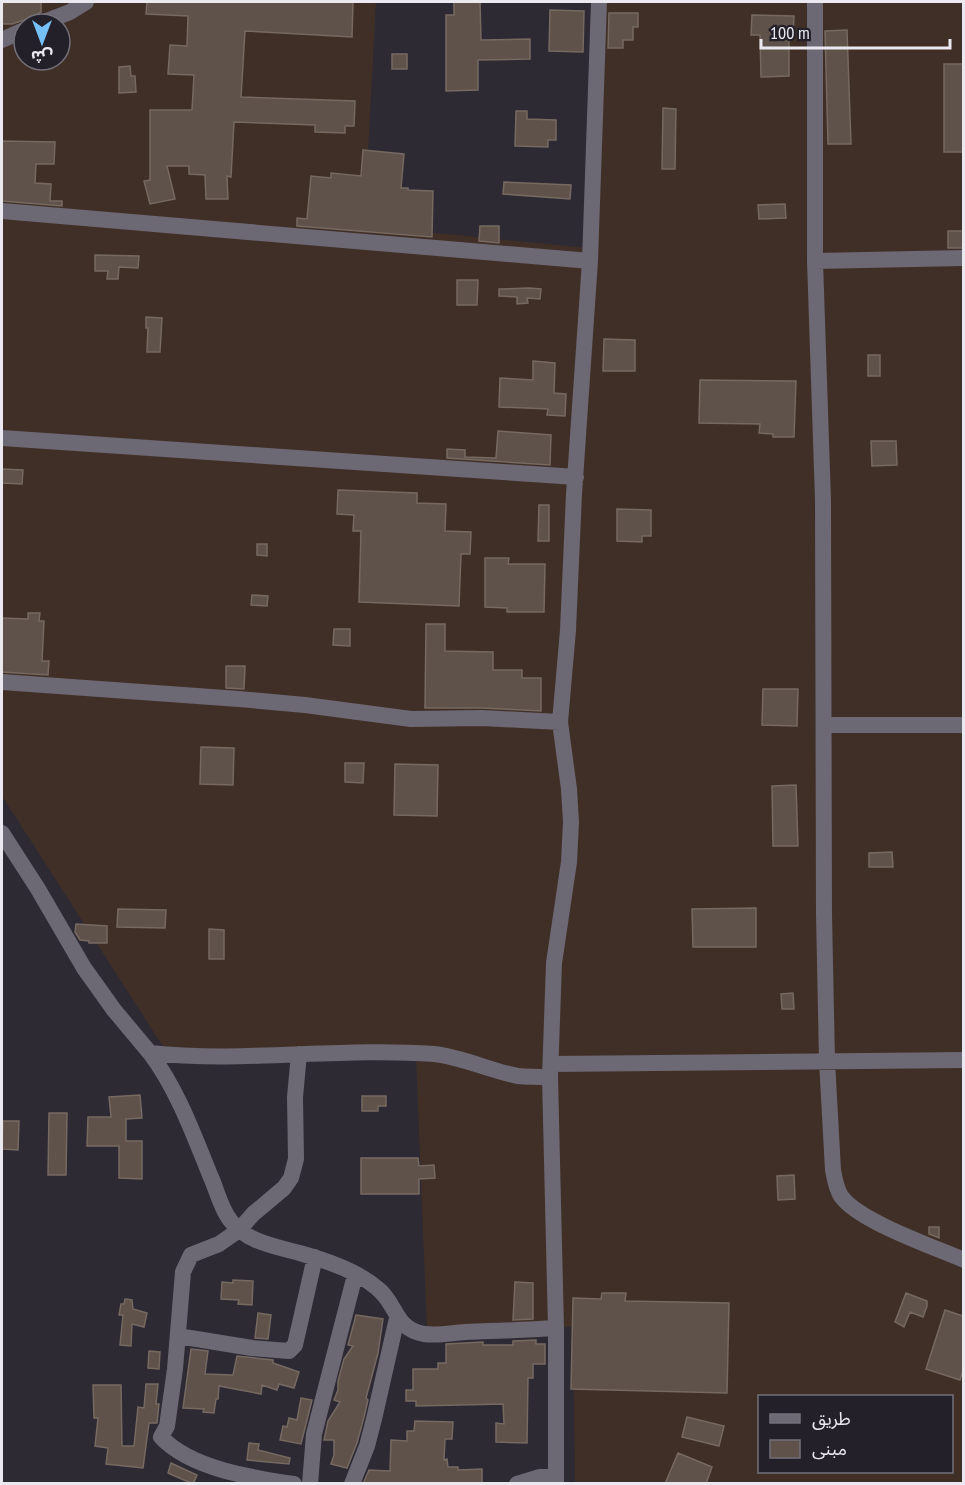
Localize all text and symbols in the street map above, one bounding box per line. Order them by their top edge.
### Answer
north arrow [12,12,72,72]
scale bar [761,12,950,50]
text: 100 m [770,21,810,44]
text: ش [31,47,53,67]
legend [758,1395,953,1473]
text: طريق [812,1407,851,1430]
text: مبنى [812,1437,847,1460]

